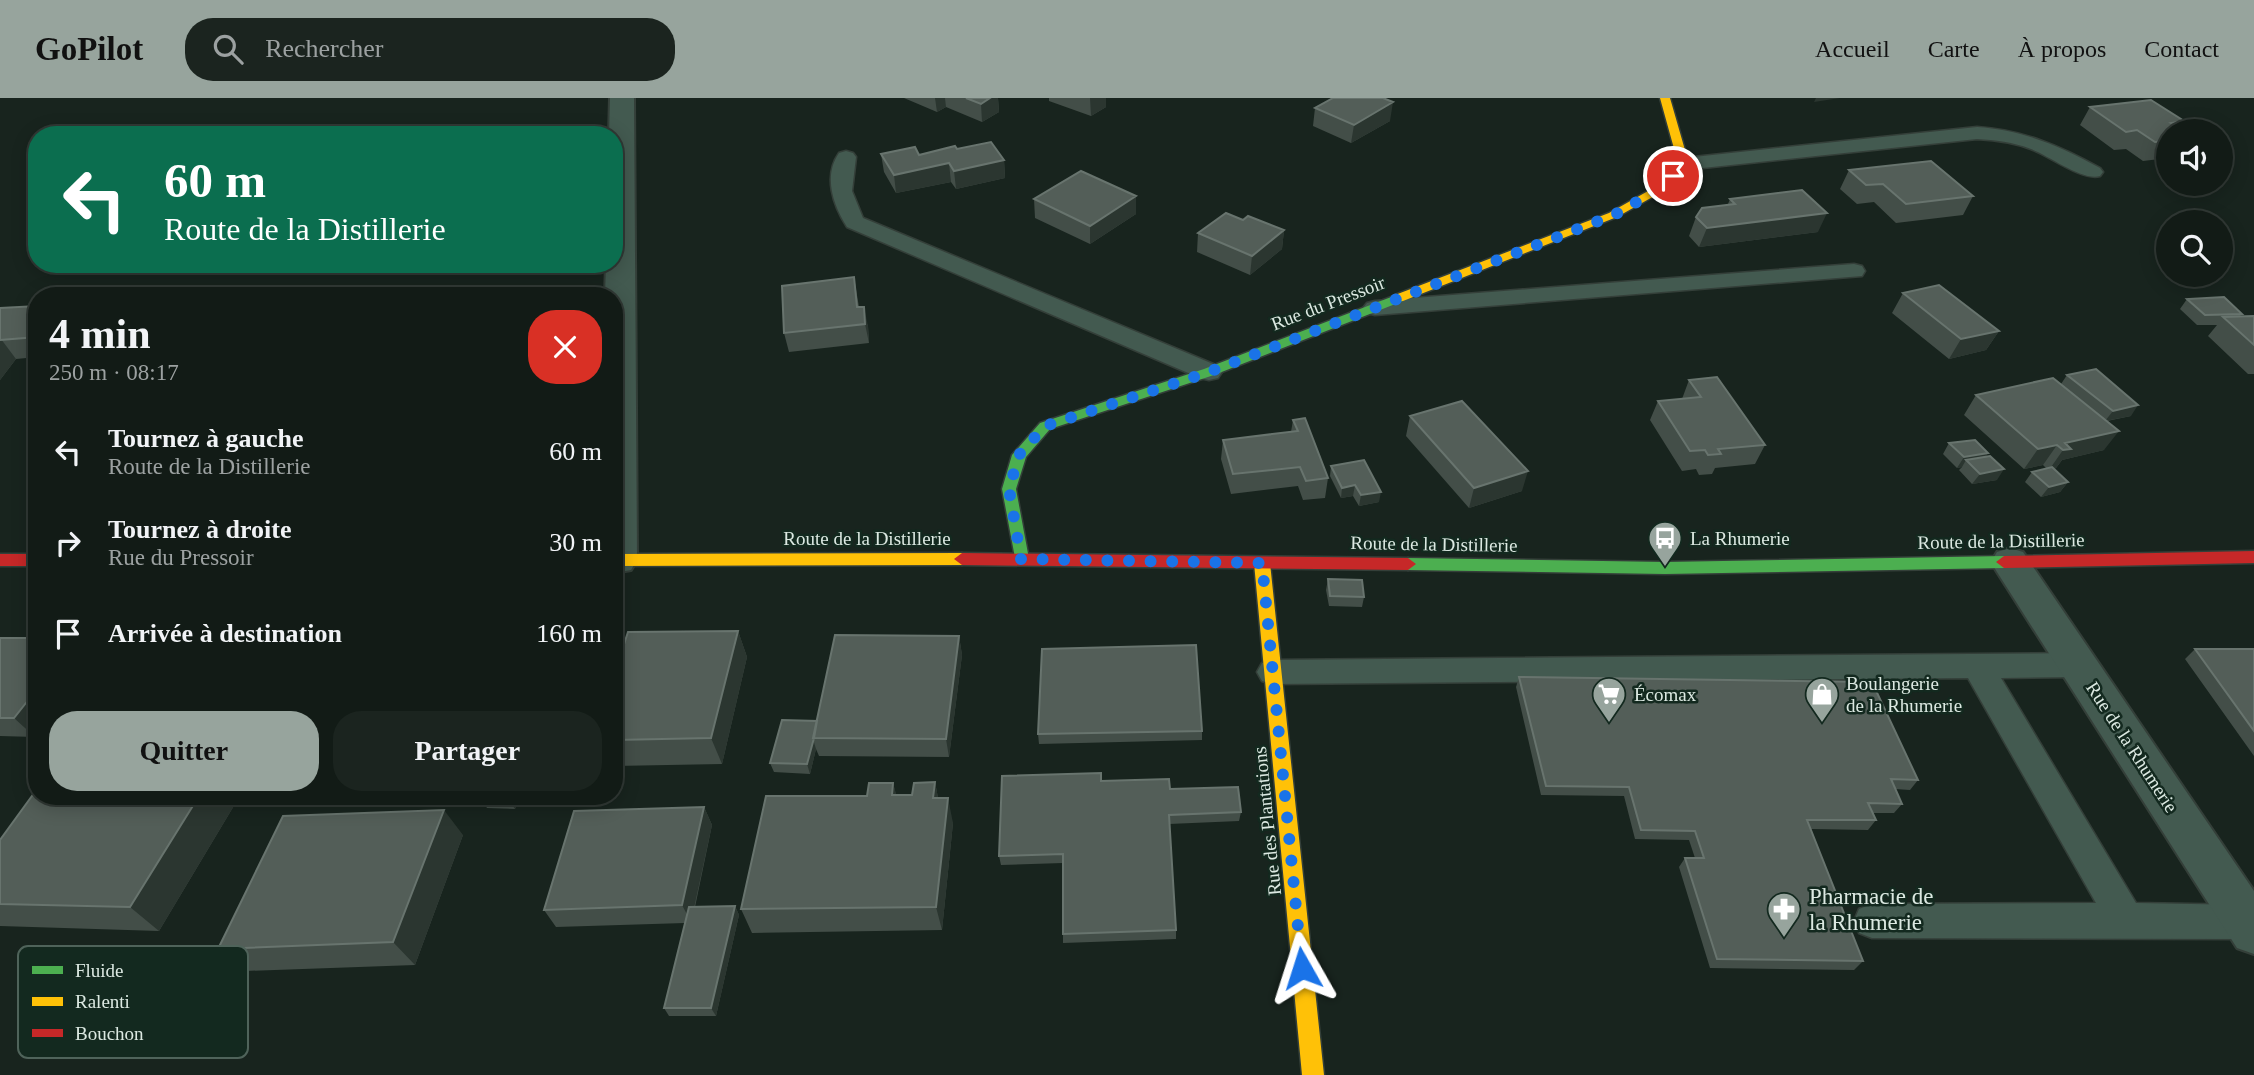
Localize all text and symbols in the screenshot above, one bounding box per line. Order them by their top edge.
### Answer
search box [185,18,675,81]
icon: search [209,30,247,68]
text: GoPilot [35,31,143,67]
text: Rechercher [265,34,384,63]
text: Accueil [1815,36,1890,62]
text: Carte [1928,36,1980,62]
text: À propos [2018,36,2106,62]
text: Contact [2144,36,2219,62]
map controls [2156,119,2233,287]
button: sound [2156,119,2233,196]
pin [1643,146,1703,206]
text: 60 m [164,153,266,208]
icon: left [49,154,140,245]
icon: arrive [1654,157,1692,195]
button: search [2156,210,2233,287]
text: Route de la Distillerie [164,211,446,247]
street label: Rue du Pressoir [1268,271,1389,334]
button: close [528,310,602,384]
text: 4 min [49,311,151,357]
text: 250 m · 08:17 [49,360,179,385]
text: Tournez à gauche [108,424,304,453]
icon: left [49,433,87,471]
text: 60 m [549,437,602,466]
text: Route de la Distillerie [108,454,310,479]
text: Tournez à droite [108,515,291,544]
bus stop icon: La Rhumerie [1646,519,1684,568]
icon: right [49,524,87,562]
text: 30 m [549,528,602,557]
street label: Route de la Distillerie [783,528,951,549]
place label: La Rhumerie [1690,528,1790,549]
street label: Route de la Distillerie [1917,529,2085,553]
street label: Route de la Distillerie [1350,532,1518,556]
text: Rue du Pressoir [108,545,254,570]
icon: arrive [49,615,87,653]
text: Arrivée à destination [108,619,342,648]
text: 160 m [536,619,602,648]
place label: Boulangerie de la Rhumerie [1846,673,1962,716]
supermarket icon: Écomax [1590,675,1628,724]
shop icon: Boulangerie de la Rhumerie [1803,675,1841,724]
street label: Rue de la Rhumerie [2082,678,2182,816]
place label: Écomax [1634,684,1697,705]
button: Quitter [49,711,319,791]
button: Partager [333,711,602,791]
street label: Rue des Plantations [1249,745,1285,897]
place label: Pharmacie de la Rhumerie [1809,884,1934,935]
pharmacy icon: Pharmacie de la Rhumerie [1765,890,1803,939]
position arrow [1265,931,1339,1005]
legend [18,946,248,1058]
text: Fluide [75,960,124,981]
text: Ralenti [75,991,130,1012]
text: Bouchon [75,1023,144,1044]

